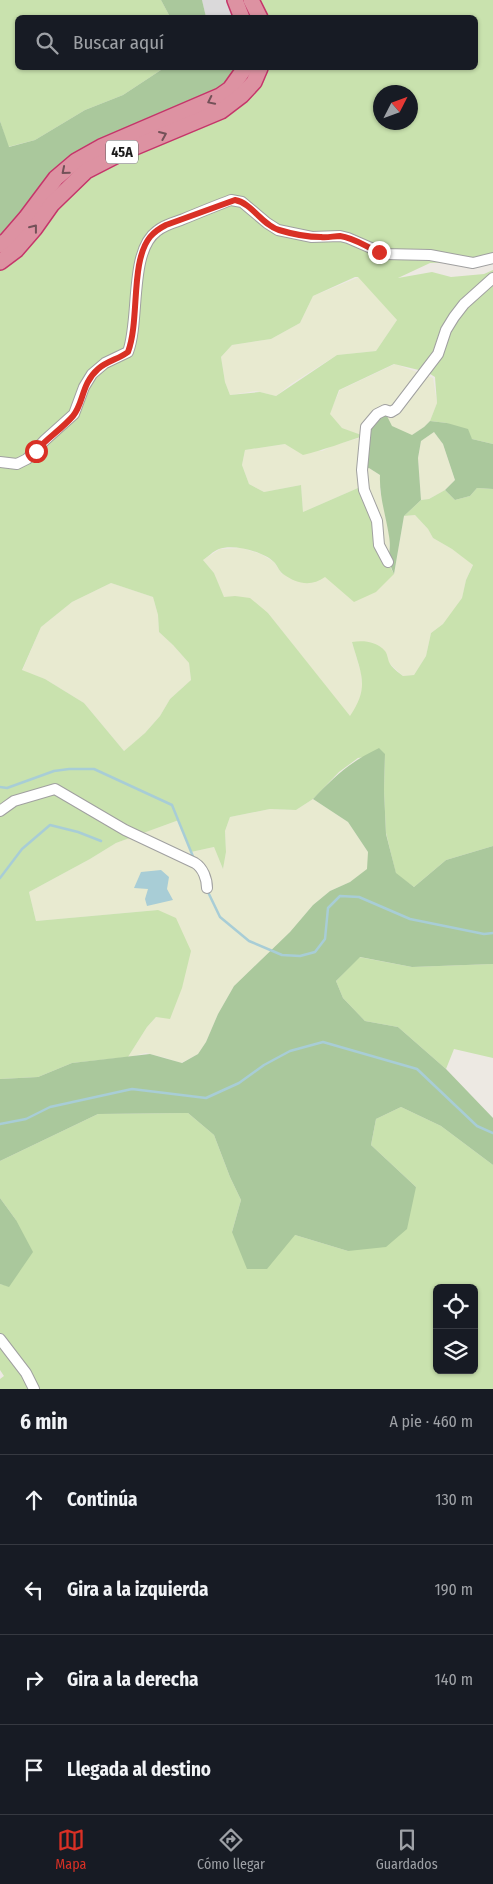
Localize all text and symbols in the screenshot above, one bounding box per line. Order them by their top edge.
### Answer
search box [15,15,478,70]
icon: search [33,29,61,57]
text: Buscar aquí [73,31,164,54]
north arrow [373,85,418,130]
one-way arrow [207,94,216,104]
one-way arrow [158,131,167,142]
road number: 45A [106,140,138,163]
one-way arrow [62,165,71,173]
one-way arrow [29,225,37,234]
route end [368,241,391,264]
route start [25,440,48,463]
map controls [433,1284,478,1374]
button: locate [433,1284,478,1329]
button: layers [433,1329,478,1374]
text: 6 min [20,1409,68,1435]
text: A pie · 460 m [389,1412,473,1431]
icon: ahead [20,1486,48,1514]
text: Continúa [67,1488,138,1511]
text: 130 m [435,1490,473,1509]
icon: left [20,1576,48,1604]
text: Gira a la izquierda [67,1578,209,1601]
text: 190 m [435,1580,473,1599]
icon: right [20,1666,48,1694]
text: Gira a la derecha [67,1668,199,1691]
text: 140 m [435,1670,473,1689]
icon: arrive [20,1756,48,1784]
text: Llegada al destino [67,1758,211,1781]
tab: Mapa [55,1826,86,1873]
tab: Cómo llegar [197,1826,265,1873]
tab: Guardados [376,1826,438,1873]

